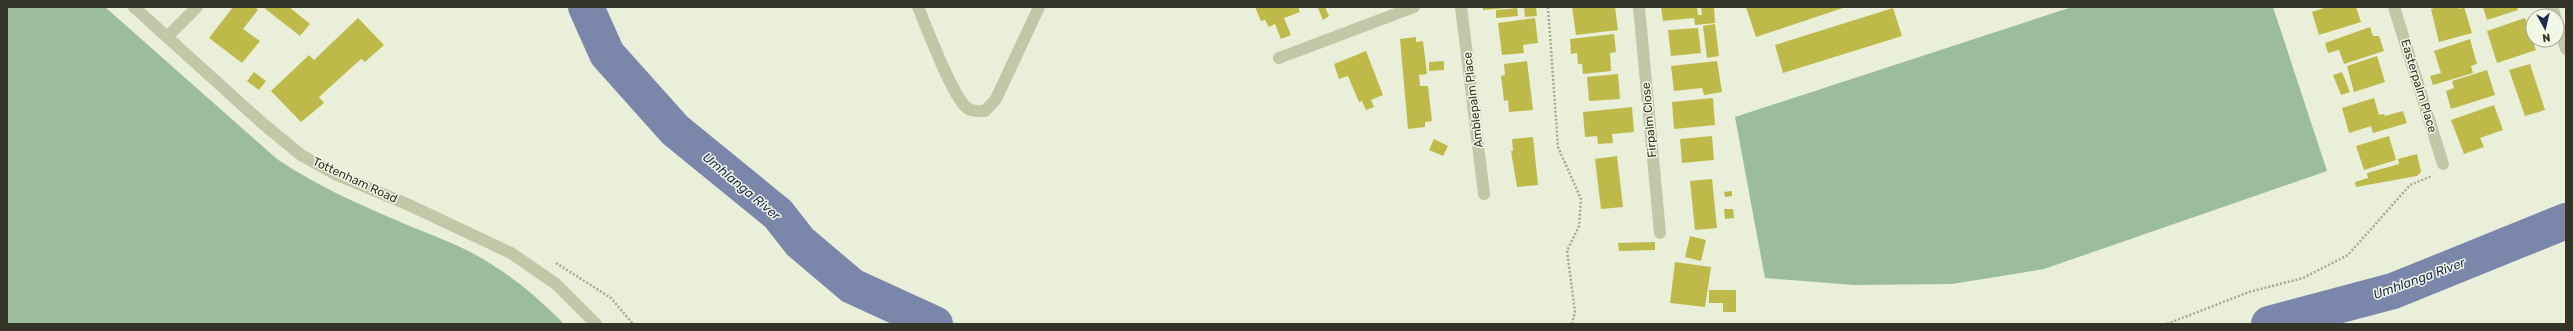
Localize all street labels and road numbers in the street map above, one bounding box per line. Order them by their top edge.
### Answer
street label: Easterpalm Place [2398,38,2440,135]
street label: Amblepalm Place [1460,51,1486,149]
street label: Firpalm Close [1639,82,1659,158]
street label: Tottenham Road [310,154,400,206]

